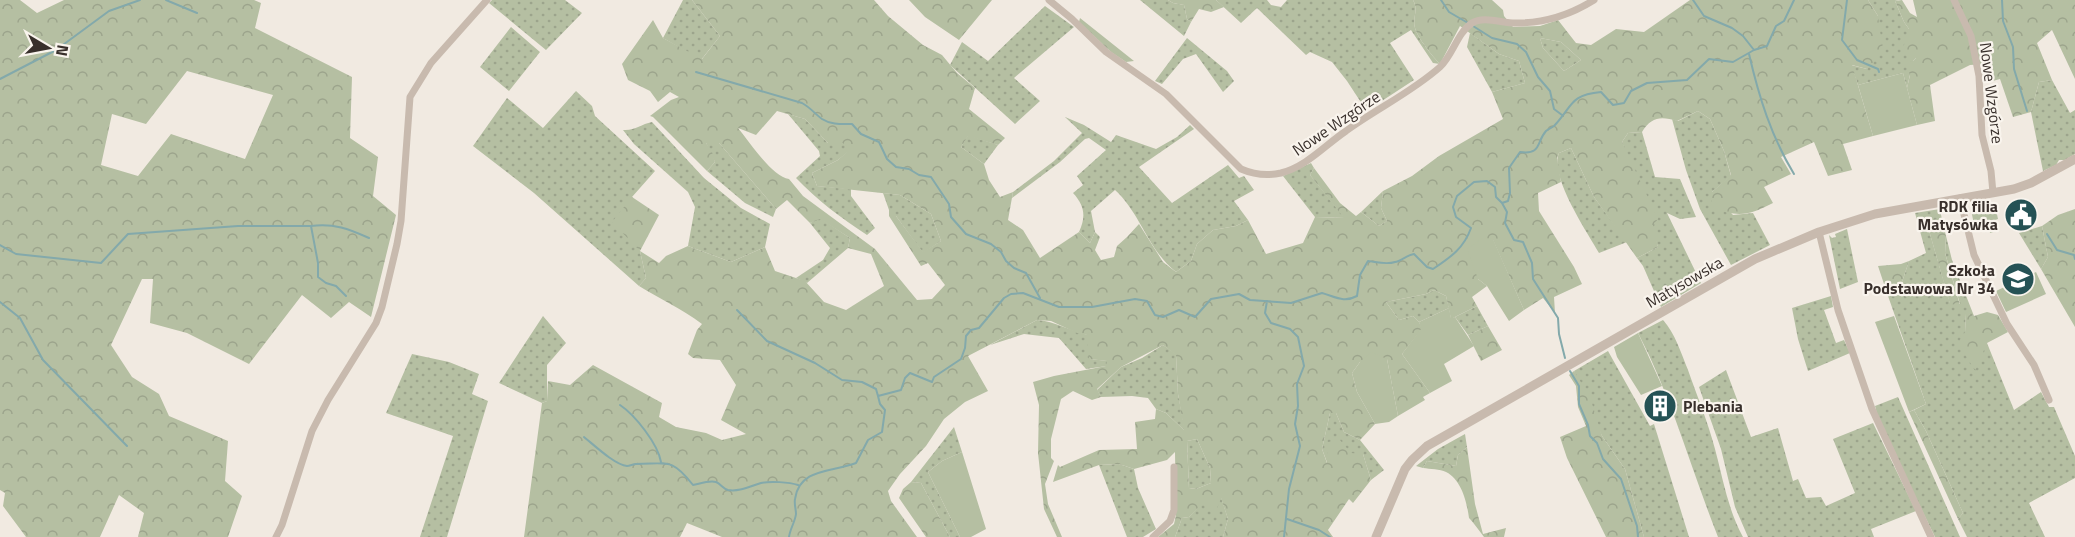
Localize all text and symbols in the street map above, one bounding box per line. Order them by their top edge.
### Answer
north arrow [18,18,78,78]
street label: Nowe Wzgórze [1974,41,2010,145]
text: N [50,43,76,58]
street label: Nowe Wzgórze [1287,85,1385,161]
place label: RDK filia Matysówka [1918,194,1998,236]
public building icon: RDK filia Matysówka [2003,197,2039,233]
street label: Matysowska [1641,250,1727,314]
place label: Szkoła Podstawowa Nr 34 [1863,258,1995,300]
school or university icon: Szkoła Podstawowa Nr 34 [2000,261,2036,297]
building icon: Plebania [1642,388,1678,424]
place label: Plebania [1683,394,1743,418]

